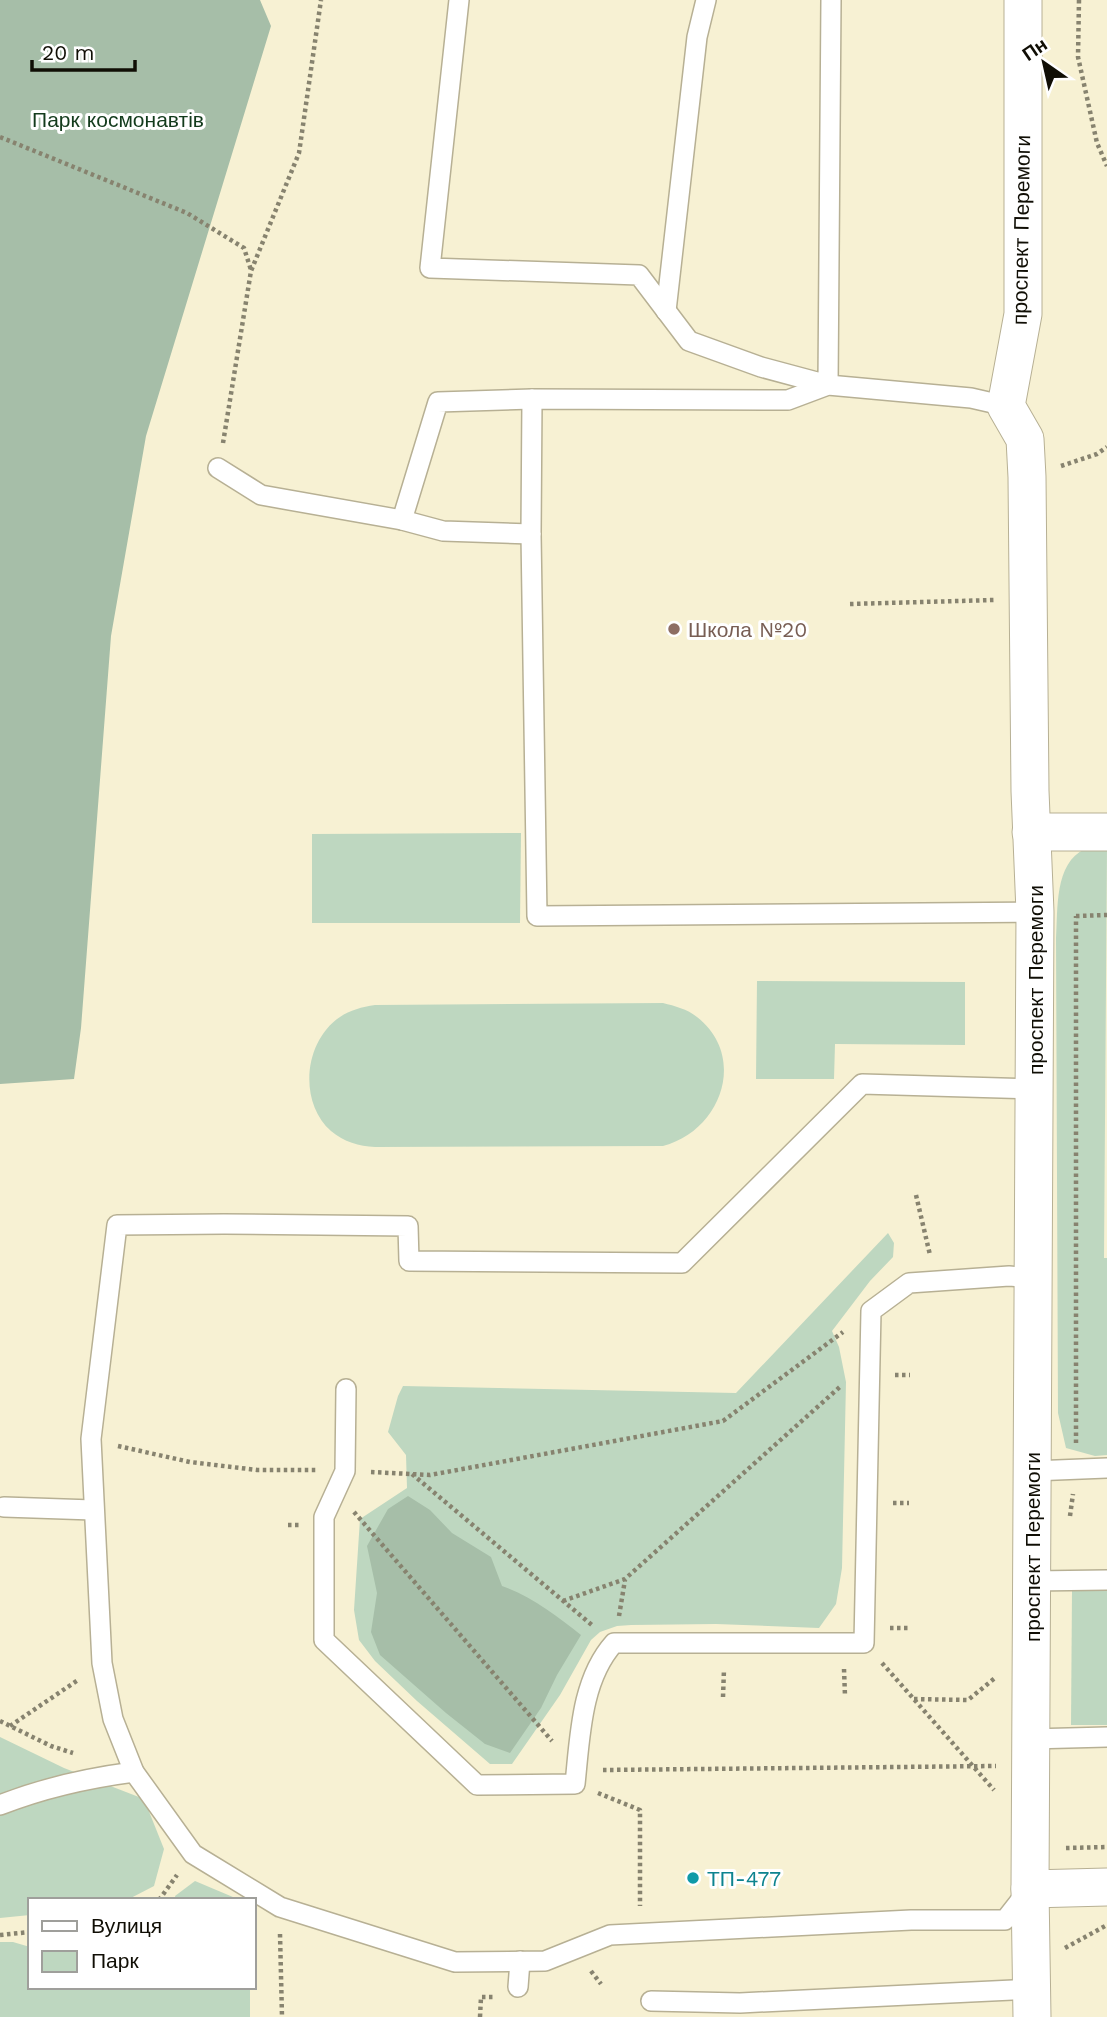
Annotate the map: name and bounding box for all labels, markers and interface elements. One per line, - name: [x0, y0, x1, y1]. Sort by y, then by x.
- scale bar: [32, 28, 135, 72]
- north arrow: [1009, 28, 1079, 98]
- text: Пн: [1018, 33, 1052, 66]
- text: 20 m: [42, 40, 94, 65]
- park label: Парк космонавтів: [32, 107, 204, 132]
- street label: проспект Перемоги: [1007, 135, 1035, 325]
- place label: Школа №20: [688, 617, 807, 642]
- marker: Школа №20: [666, 621, 682, 637]
- street label: проспект Перемоги: [1023, 885, 1048, 1075]
- street label: проспект Перемоги: [1020, 1452, 1045, 1642]
- place label: ТП-477: [707, 1866, 781, 1891]
- marker: ТП-477: [685, 1870, 701, 1886]
- legend: [28, 1898, 256, 1989]
- text: Вулиця: [91, 1913, 162, 1938]
- text: Парк: [91, 1948, 139, 1973]

